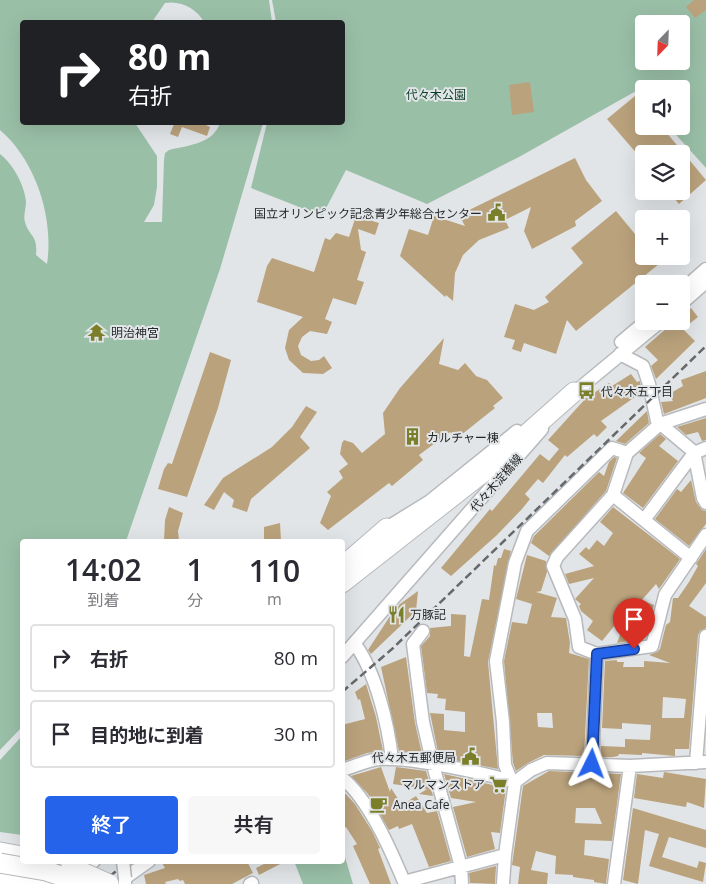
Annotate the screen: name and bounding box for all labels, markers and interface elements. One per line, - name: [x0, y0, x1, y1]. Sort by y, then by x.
- north arrow: [635, 15, 690, 70]
- map controls: [635, 15, 690, 330]
- text: 80 m: [128, 33, 211, 80]
- icon: right: [45, 40, 110, 105]
- text: 右折: [128, 80, 172, 110]
- button: sound: [635, 80, 690, 135]
- park label: 代々木公園: [406, 86, 466, 103]
- button: layers: [635, 145, 690, 200]
- public building icon: 国立オリンピック記念青少年総合センター: [486, 203, 506, 223]
- place label: 国立オリンピック記念青少年総合センター: [254, 205, 482, 222]
- button: +: [635, 210, 690, 265]
- button: −: [635, 275, 690, 330]
- temple icon: 明治神宮: [87, 322, 107, 342]
- place label: 明治神宮: [111, 324, 159, 341]
- bus stop icon: 代々木五丁目: [577, 381, 597, 401]
- place label: 代々木五丁目: [601, 383, 673, 400]
- building icon: カルチャー棟: [403, 427, 423, 447]
- place label: カルチャー棟: [427, 429, 499, 446]
- street label: 代々木淀橋線: [466, 450, 526, 516]
- text: 14:02: [65, 549, 142, 590]
- text: 1: [187, 549, 204, 590]
- text: 110: [249, 550, 300, 591]
- text: m: [267, 588, 282, 610]
- text: 到着: [87, 589, 119, 611]
- text: 分: [187, 589, 203, 611]
- pin: [613, 598, 655, 649]
- restaurant icon: 万豚記: [386, 604, 406, 624]
- icon: arrive: [620, 605, 648, 633]
- place label: 万豚記: [410, 606, 446, 623]
- icon: right: [47, 644, 75, 672]
- text: 80 m: [274, 645, 318, 671]
- text: 右折: [90, 646, 128, 672]
- icon: arrive: [47, 720, 75, 748]
- text: 30 m: [274, 721, 318, 747]
- text: 目的地に到着: [90, 722, 204, 748]
- position arrow: [565, 737, 617, 789]
- public building icon: 代々木五郵便局: [460, 747, 480, 767]
- place label: 代々木五郵便局: [372, 749, 456, 766]
- supermarket icon: マルマンストア: [489, 774, 509, 794]
- place label: マルマンストア: [401, 776, 485, 793]
- cafe icon: Anea Cafe: [369, 794, 389, 814]
- button: 終了: [45, 796, 178, 854]
- button: 共有: [188, 796, 320, 854]
- place label: Anea Cafe: [393, 796, 450, 813]

